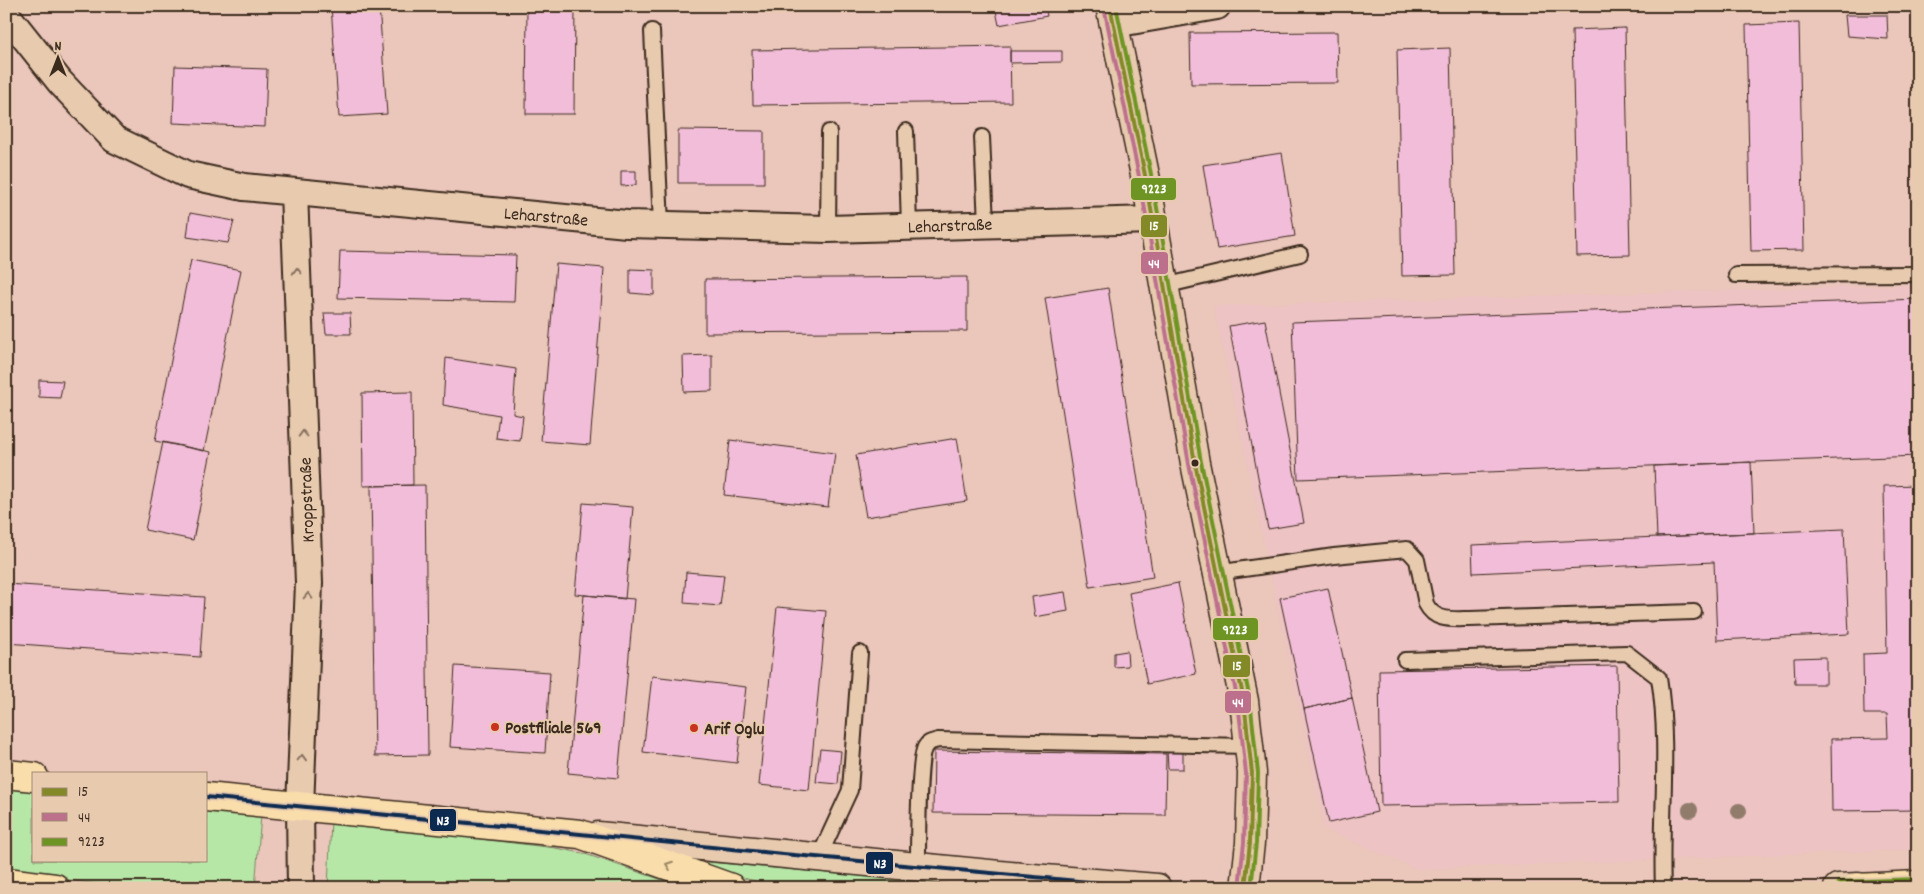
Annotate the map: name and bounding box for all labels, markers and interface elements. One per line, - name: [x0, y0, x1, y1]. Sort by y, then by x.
- north arrow: [32, 32, 82, 82]
- text: N: [55, 37, 62, 57]
- line badge: 9223: [1130, 177, 1177, 201]
- text: 9223: [1142, 180, 1166, 200]
- street label: Leharstraße: [503, 202, 589, 235]
- street label: Leharstraße: [907, 214, 993, 241]
- line badge: 15: [1140, 214, 1168, 238]
- text: 15: [1149, 217, 1159, 237]
- line badge: 44: [1140, 251, 1169, 275]
- text: 44: [1148, 255, 1160, 275]
- one-way arrow: [292, 267, 302, 274]
- one-way arrow: [298, 429, 308, 437]
- street label: Kroppstraße: [295, 457, 322, 543]
- unlabelled marker: [1190, 458, 1200, 468]
- one-way arrow: [303, 592, 314, 600]
- line badge: 9223: [1212, 617, 1259, 641]
- text: 9223: [1223, 621, 1247, 641]
- line badge: 15: [1222, 654, 1251, 678]
- text: 15: [1232, 657, 1242, 677]
- line badge: 44: [1224, 690, 1252, 714]
- text: 44: [1232, 694, 1244, 714]
- place label: Postfiliale 569: [505, 717, 601, 742]
- place label: Arif Oglu: [704, 718, 765, 743]
- marker: Postfiliale 569: [489, 721, 501, 733]
- marker: Arif Oglu: [688, 722, 700, 734]
- one-way arrow: [296, 754, 307, 762]
- legend: [32, 772, 208, 862]
- text: 15: [78, 782, 88, 804]
- text: 44: [78, 808, 90, 830]
- line badge: N3: [429, 808, 457, 832]
- text: N3: [436, 812, 450, 832]
- text: 9223: [78, 832, 105, 854]
- line badge: N3: [865, 851, 894, 875]
- text: N3: [873, 855, 887, 875]
- one-way arrow: [665, 861, 674, 871]

